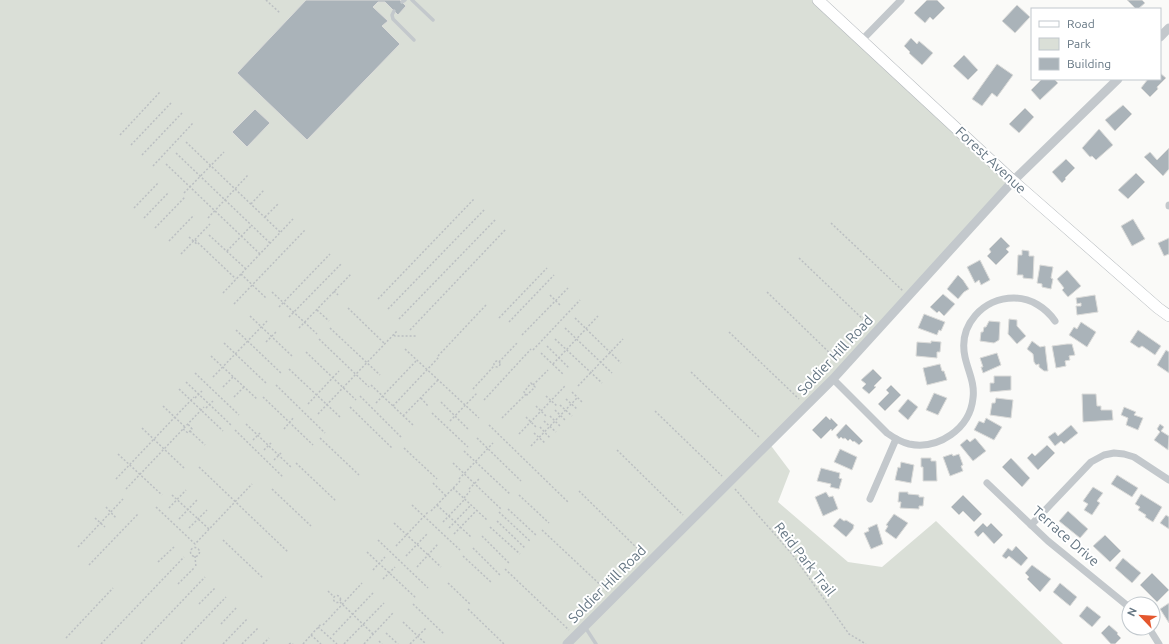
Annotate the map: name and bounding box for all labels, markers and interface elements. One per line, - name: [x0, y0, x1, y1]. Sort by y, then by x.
- legend: [1031, 8, 1161, 80]
- text: Road: [1067, 17, 1095, 30]
- text: Park: [1067, 37, 1091, 50]
- text: Building: [1067, 57, 1111, 70]
- street label: Forest Avenue: [952, 123, 1030, 197]
- street label: Soldier Hill Road: [794, 312, 876, 398]
- street label: Terrace Drive: [1029, 503, 1103, 569]
- street label: Reid Park Trail: [771, 519, 839, 599]
- street label: Soldier Hill Road: [565, 542, 649, 626]
- north arrow: [1121, 596, 1161, 636]
- text: N: [1125, 606, 1139, 618]

